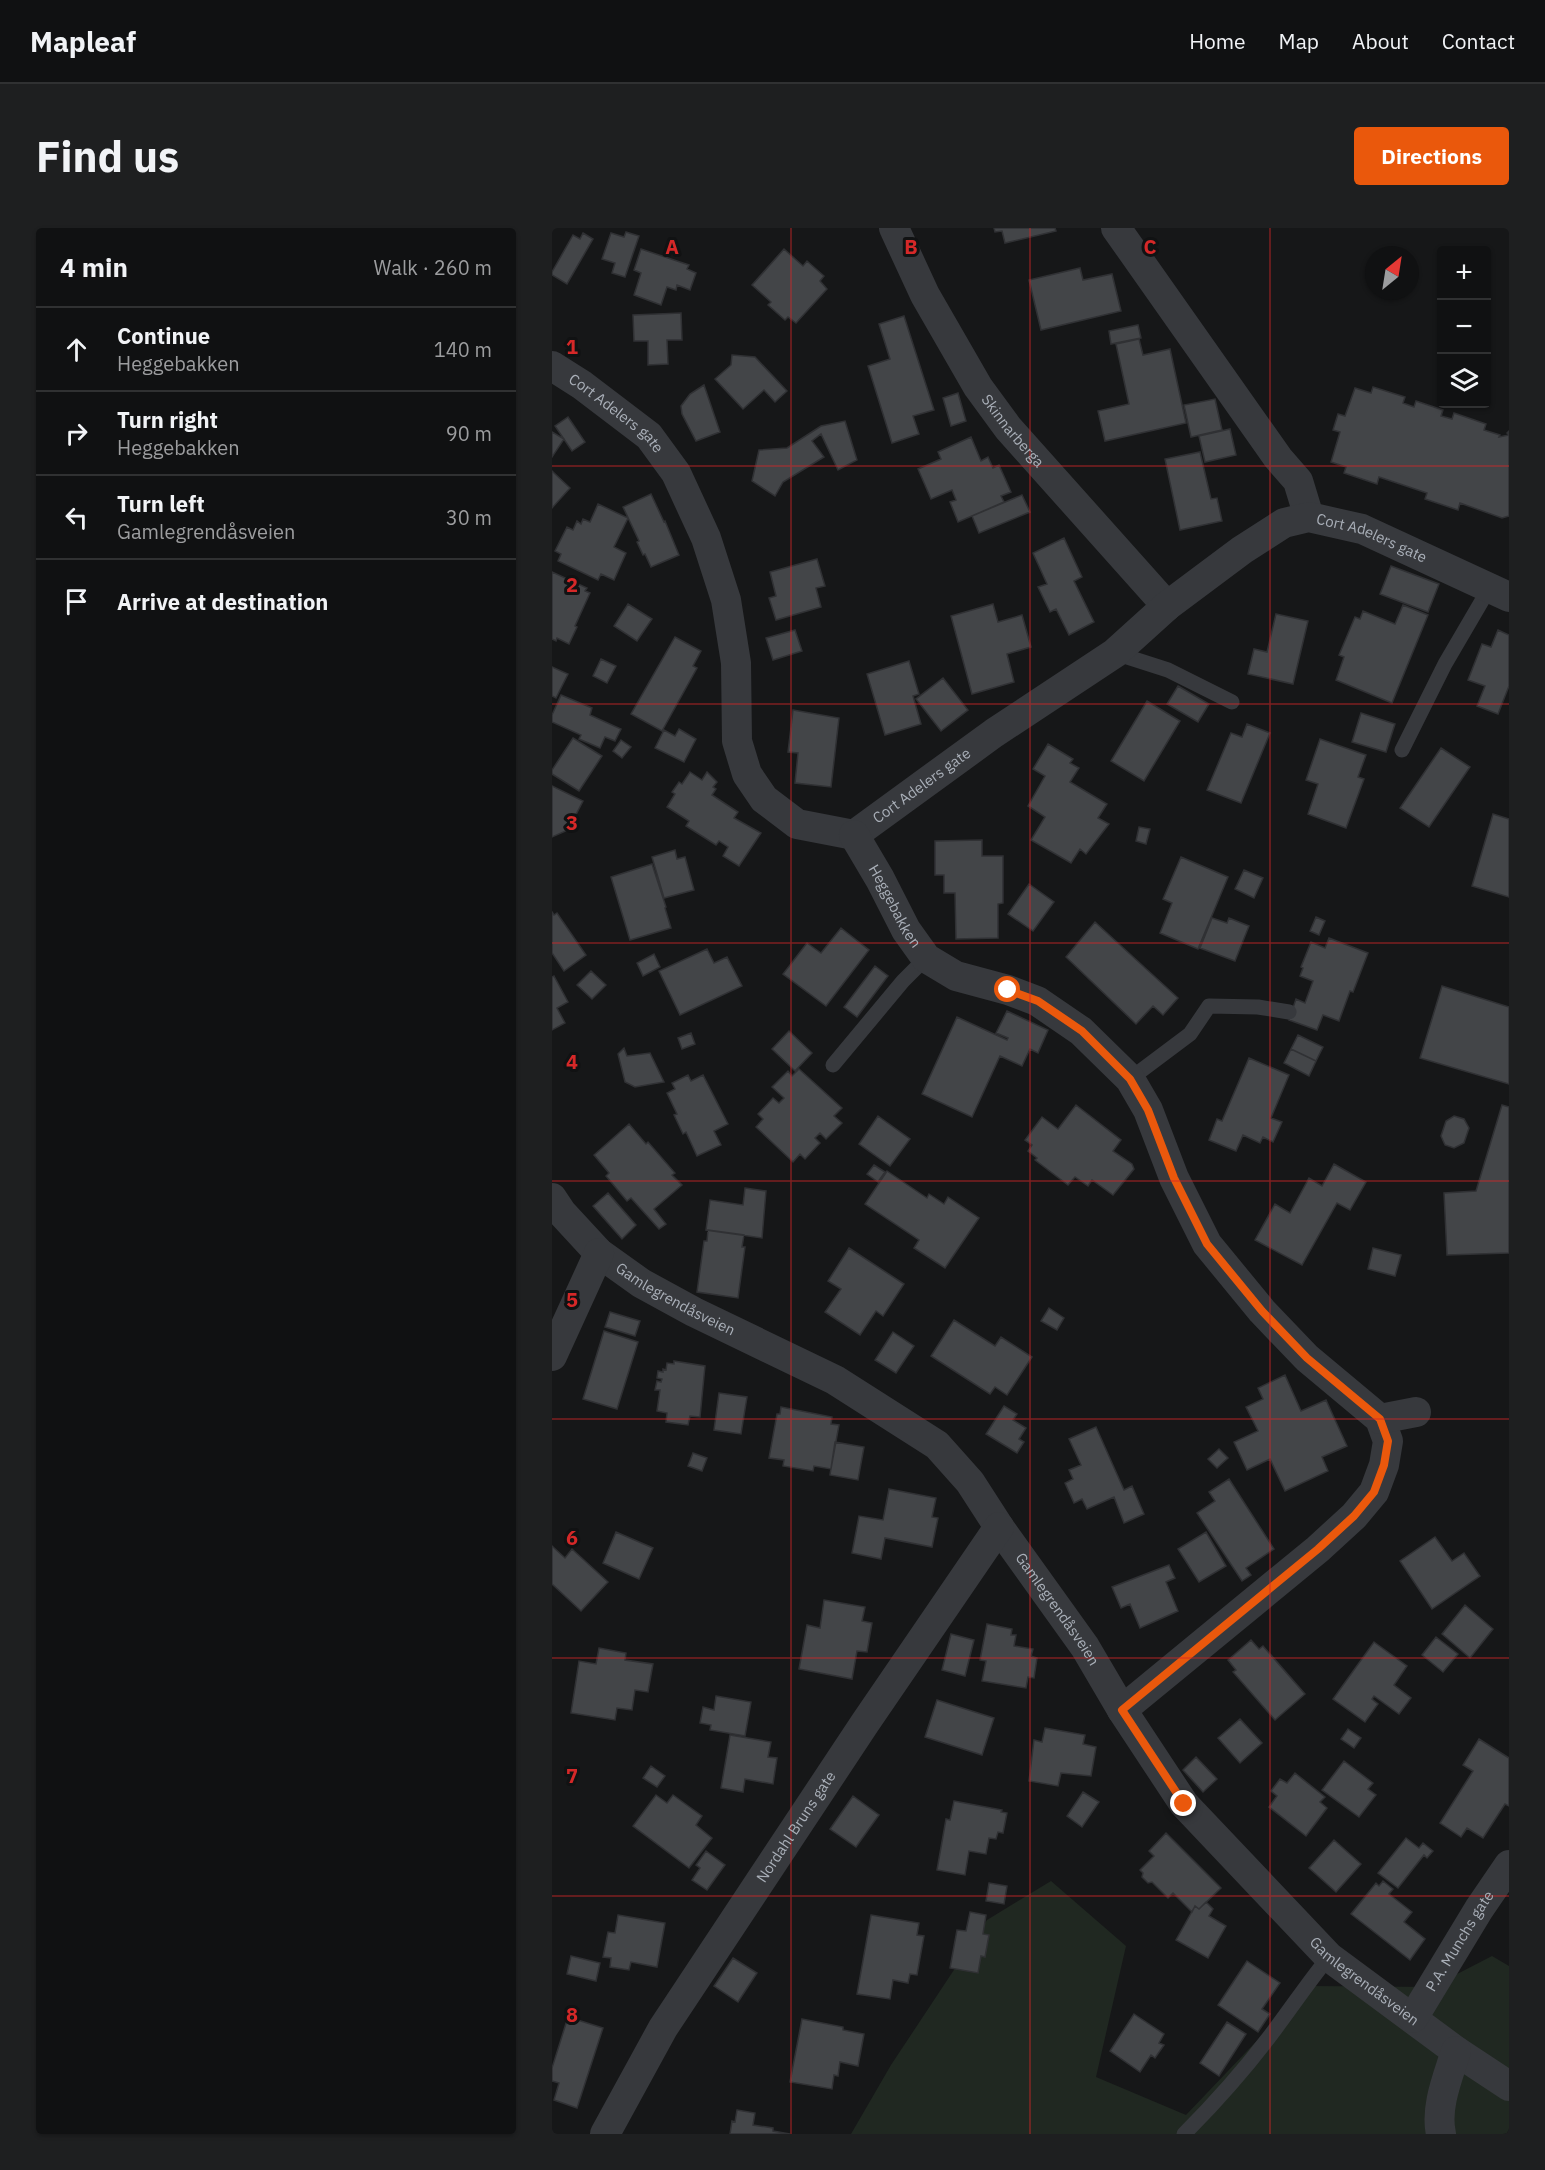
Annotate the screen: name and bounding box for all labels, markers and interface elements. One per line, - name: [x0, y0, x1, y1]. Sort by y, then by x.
- text: Mapleaf: [30, 23, 136, 60]
- text: Home: [1189, 27, 1246, 55]
- text: Map: [1279, 27, 1319, 55]
- text: About: [1352, 27, 1409, 55]
- text: Contact: [1442, 27, 1515, 55]
- button: Directions: [1354, 127, 1509, 185]
- text: Find us: [36, 129, 179, 184]
- text: A: [665, 233, 679, 260]
- text: B: [904, 233, 918, 260]
- text: C: [1143, 233, 1157, 260]
- north arrow: [1365, 246, 1419, 300]
- map controls: [1437, 246, 1491, 408]
- button: +: [1437, 246, 1491, 300]
- text: 4 min: [60, 250, 128, 284]
- text: Walk · 260 m: [374, 254, 492, 281]
- button: −: [1437, 300, 1491, 354]
- text: Continue: [117, 321, 210, 350]
- icon: ahead: [60, 333, 93, 366]
- text: 1: [566, 333, 578, 360]
- text: 140 m: [434, 336, 492, 363]
- text: Heggebakken: [117, 350, 240, 377]
- button: layers: [1437, 354, 1491, 408]
- street label: Cort Adelers gate: [565, 369, 668, 456]
- street label: Skinnarberga: [978, 390, 1049, 471]
- text: Turn right: [117, 405, 218, 434]
- icon: right: [60, 417, 93, 450]
- text: 90 m: [446, 420, 492, 447]
- text: Heggebakken: [117, 434, 240, 461]
- text: Turn left: [117, 489, 205, 518]
- icon: left: [60, 501, 93, 534]
- text: 30 m: [446, 504, 492, 531]
- street label: Cort Adelers gate: [1315, 509, 1430, 567]
- text: Gamlegrendåsveien: [117, 518, 295, 545]
- text: 2: [566, 571, 578, 598]
- icon: arrive: [60, 585, 93, 618]
- text: Arrive at destination: [117, 587, 328, 616]
- street label: Cort Adelers gate: [869, 743, 974, 827]
- text: 3: [566, 809, 578, 836]
- street label: Heggebakken: [865, 861, 926, 951]
- route start: [994, 976, 1020, 1002]
- text: 4: [566, 1048, 578, 1075]
- street label: Gamlegrendåsveien: [612, 1258, 738, 1339]
- text: 5: [566, 1286, 578, 1313]
- text: 6: [566, 1524, 578, 1551]
- street label: Gamlegrendåsveien: [1011, 1549, 1104, 1669]
- text: 7: [566, 1762, 578, 1789]
- street label: Nordahl Bruns gate: [752, 1767, 840, 1886]
- route end: [1170, 1790, 1196, 1816]
- street label: P.A. Munchs gate: [1421, 1887, 1498, 1995]
- street label: Gamlegrendåsveien: [1306, 1933, 1423, 2030]
- text: 8: [566, 2001, 578, 2028]

